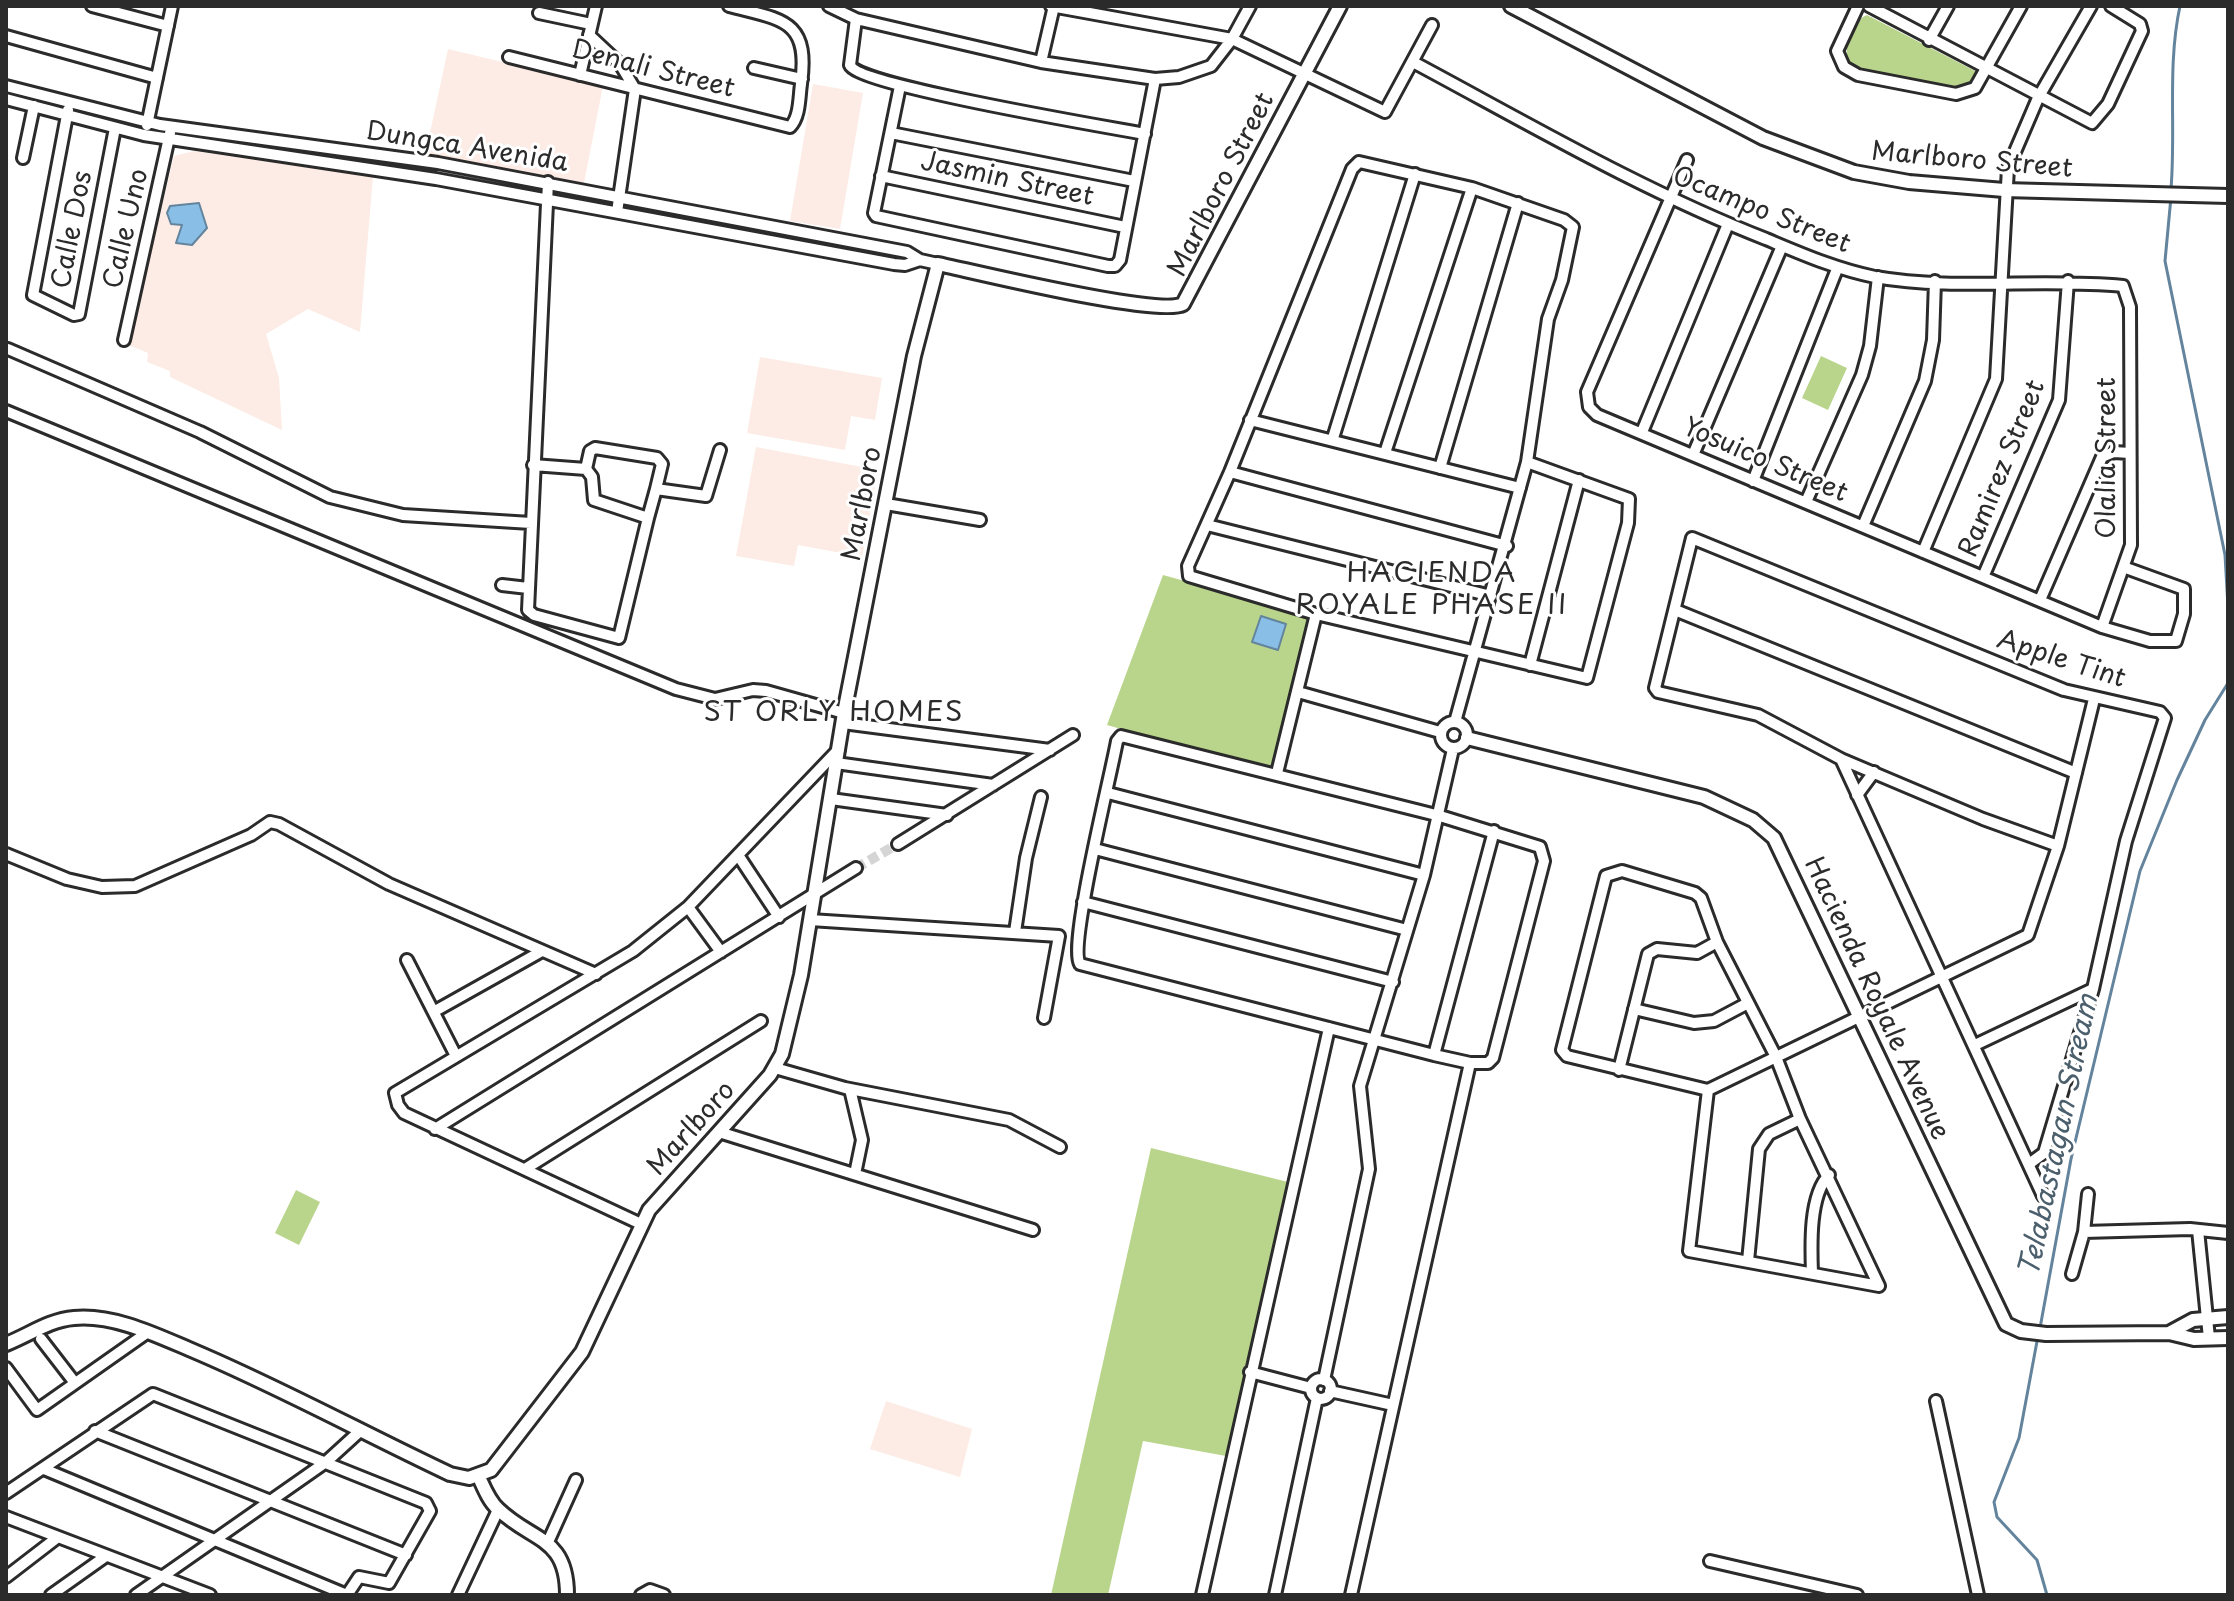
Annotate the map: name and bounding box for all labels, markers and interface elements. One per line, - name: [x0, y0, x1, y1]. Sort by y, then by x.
- street label: Denali Street: [568, 35, 738, 105]
- street label: Marlboro Street: [1162, 88, 1282, 282]
- street label: Dungca Avenida: [364, 117, 570, 179]
- street label: Marlboro Street: [1870, 137, 2074, 185]
- street label: Jasmin Street: [918, 146, 1096, 214]
- street label: Ocampo Street: [1667, 161, 1855, 261]
- street label: Calle Uno: [98, 166, 156, 292]
- street label: Calle Dos: [46, 169, 100, 291]
- street label: Ramirez Street: [1953, 376, 2053, 562]
- street label: Olalia Street: [2092, 377, 2124, 539]
- street label: Yosuico Street: [1678, 412, 1852, 510]
- street label: Marlboro: [837, 444, 889, 564]
- district label: HACIENDA ROYALE PHASE II: [1296, 557, 1568, 623]
- street label: Apple Tint: [1993, 625, 2129, 695]
- district label: ST ORLY HOMES: [704, 696, 964, 730]
- street label: Hacienda Royale Avenue: [1797, 853, 1955, 1145]
- water label: Telabastagan Stream: [2014, 992, 2106, 1280]
- street label: Marlboro: [642, 1076, 742, 1182]

